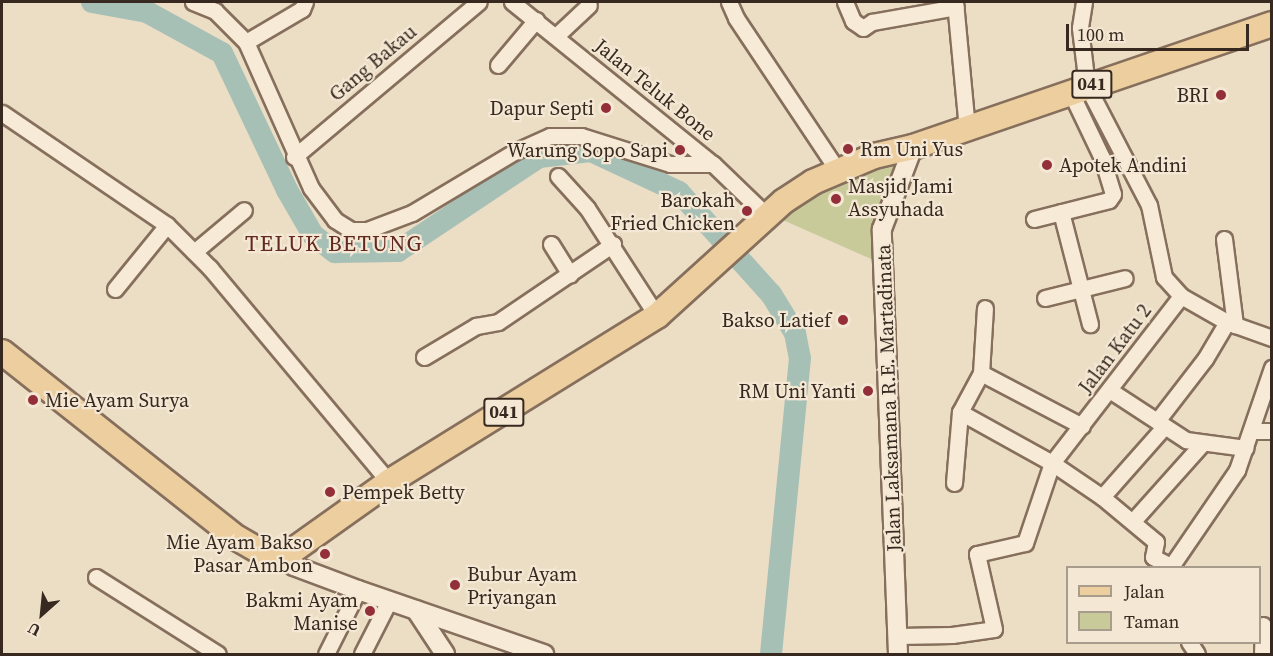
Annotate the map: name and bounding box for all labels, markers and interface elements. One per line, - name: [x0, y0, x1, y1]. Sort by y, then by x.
- scale bar: [1069, 12, 1252, 50]
- street label: Gang Bakau: [325, 20, 421, 106]
- text: 100 m: [1077, 22, 1124, 47]
- street label: Jalan Teluk Bone: [589, 34, 721, 146]
- road number: 041: [1071, 69, 1113, 99]
- place label: BRI: [1176, 83, 1209, 107]
- marker: BRI: [1214, 88, 1228, 102]
- place label: Dapur Septi: [490, 96, 594, 120]
- marker: Dapur Septi: [599, 101, 613, 115]
- place label: Rm Uni Yus: [860, 137, 964, 161]
- place label: Warung Sopo Sapi: [507, 138, 668, 162]
- marker: Rm Uni Yus: [841, 142, 855, 156]
- marker: Warung Sopo Sapi: [673, 143, 687, 157]
- place label: Apotek Andini: [1059, 153, 1187, 177]
- marker: Apotek Andini: [1040, 158, 1054, 172]
- place label: Masjid Jami Assyuhada: [848, 175, 953, 222]
- place label: Barokah Fried Chicken: [610, 188, 735, 235]
- marker: Masjid Jami Assyuhada: [829, 192, 843, 206]
- marker: Barokah Fried Chicken: [740, 204, 754, 218]
- district label: TELUK BETUNG: [245, 231, 423, 257]
- street label: Jalan Laksamana R.E. Martadinata: [872, 244, 906, 552]
- street label: Jalan Katu 2: [1074, 299, 1156, 399]
- place label: Bakso Latief: [722, 308, 831, 332]
- marker: Bakso Latief: [836, 313, 850, 327]
- place label: RM Uni Yanti: [738, 379, 856, 403]
- marker: RM Uni Yanti: [861, 384, 875, 398]
- place label: Mie Ayam Surya: [45, 388, 189, 412]
- marker: Mie Ayam Surya: [26, 393, 40, 407]
- road number: 041: [483, 397, 525, 427]
- place label: Pempek Betty: [342, 480, 465, 504]
- marker: Pempek Betty: [323, 485, 337, 499]
- place label: Mie Ayam Bakso Pasar Ambon: [166, 530, 313, 577]
- marker: Mie Ayam Bakso Pasar Ambon: [318, 547, 332, 561]
- place label: Bubur Ayam Priyangan: [467, 562, 577, 609]
- legend: [1066, 566, 1261, 644]
- marker: Bubur Ayam Priyangan: [448, 578, 462, 592]
- text: Jalan: [1124, 579, 1165, 604]
- north arrow: [12, 584, 72, 644]
- place label: Bakmi Ayam Manise: [245, 588, 358, 635]
- marker: Bakmi Ayam Manise: [363, 604, 377, 618]
- text: Taman: [1124, 609, 1179, 634]
- text: U: [24, 618, 44, 642]

